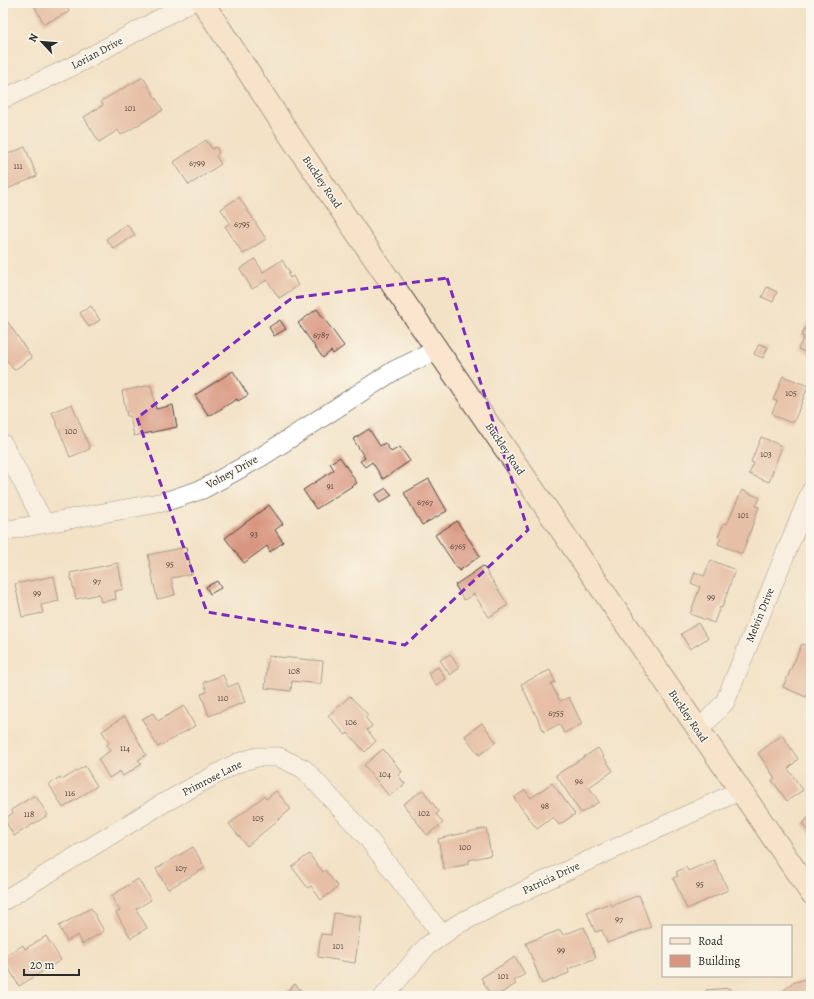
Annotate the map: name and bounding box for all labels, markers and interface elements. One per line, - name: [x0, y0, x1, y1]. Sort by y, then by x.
- north arrow: [22, 22, 62, 62]
- text: N: [25, 31, 42, 45]
- street label: Lorian Drive: [69, 33, 125, 73]
- house number: 101: [125, 102, 135, 114]
- street label: Buckley Road: [299, 153, 345, 211]
- house number: 6799: [189, 157, 205, 169]
- house number: 111: [13, 160, 23, 172]
- house number: 6795: [234, 218, 250, 230]
- house number: 6787: [313, 329, 329, 341]
- house number: 105: [785, 387, 797, 399]
- street label: Buckley Road: [482, 420, 528, 478]
- house number: 100: [65, 425, 78, 437]
- house number: 103: [760, 448, 772, 460]
- street label: Volney Drive: [203, 452, 261, 493]
- house number: 91: [326, 480, 334, 492]
- house number: 6767: [417, 496, 433, 508]
- house number: 101: [738, 509, 748, 521]
- house number: 93: [250, 528, 258, 540]
- house number: 6765: [450, 540, 466, 552]
- house number: 95: [166, 558, 174, 570]
- house number: 97: [93, 575, 101, 587]
- street label: Melvin Drive: [742, 585, 778, 645]
- house number: 99: [33, 587, 41, 599]
- house number: 99: [707, 591, 715, 603]
- house number: 108: [288, 665, 300, 677]
- street label: Buckley Road: [665, 687, 711, 745]
- house number: 110: [218, 692, 229, 704]
- house number: 6755: [548, 707, 564, 719]
- house number: 106: [345, 716, 357, 728]
- house number: 114: [120, 742, 130, 754]
- street label: Primrose Lane: [180, 756, 245, 799]
- house number: 104: [379, 768, 391, 780]
- house number: 96: [575, 775, 583, 787]
- house number: 116: [65, 787, 75, 799]
- house number: 98: [541, 800, 549, 812]
- house number: 102: [418, 807, 431, 819]
- house number: 118: [24, 808, 34, 820]
- house number: 105: [252, 812, 264, 824]
- house number: 100: [459, 841, 472, 853]
- street label: Patricia Drive: [520, 858, 582, 898]
- house number: 107: [175, 862, 187, 874]
- house number: 95: [696, 878, 704, 890]
- house number: 97: [615, 913, 623, 925]
- legend: [662, 925, 792, 977]
- text: Road: [698, 933, 724, 949]
- house number: 101: [333, 940, 343, 952]
- house number: 99: [557, 944, 565, 956]
- scale bar: [24, 951, 79, 977]
- text: Building: [698, 953, 740, 969]
- text: 20 m: [30, 957, 54, 973]
- house number: 101: [498, 970, 508, 982]

